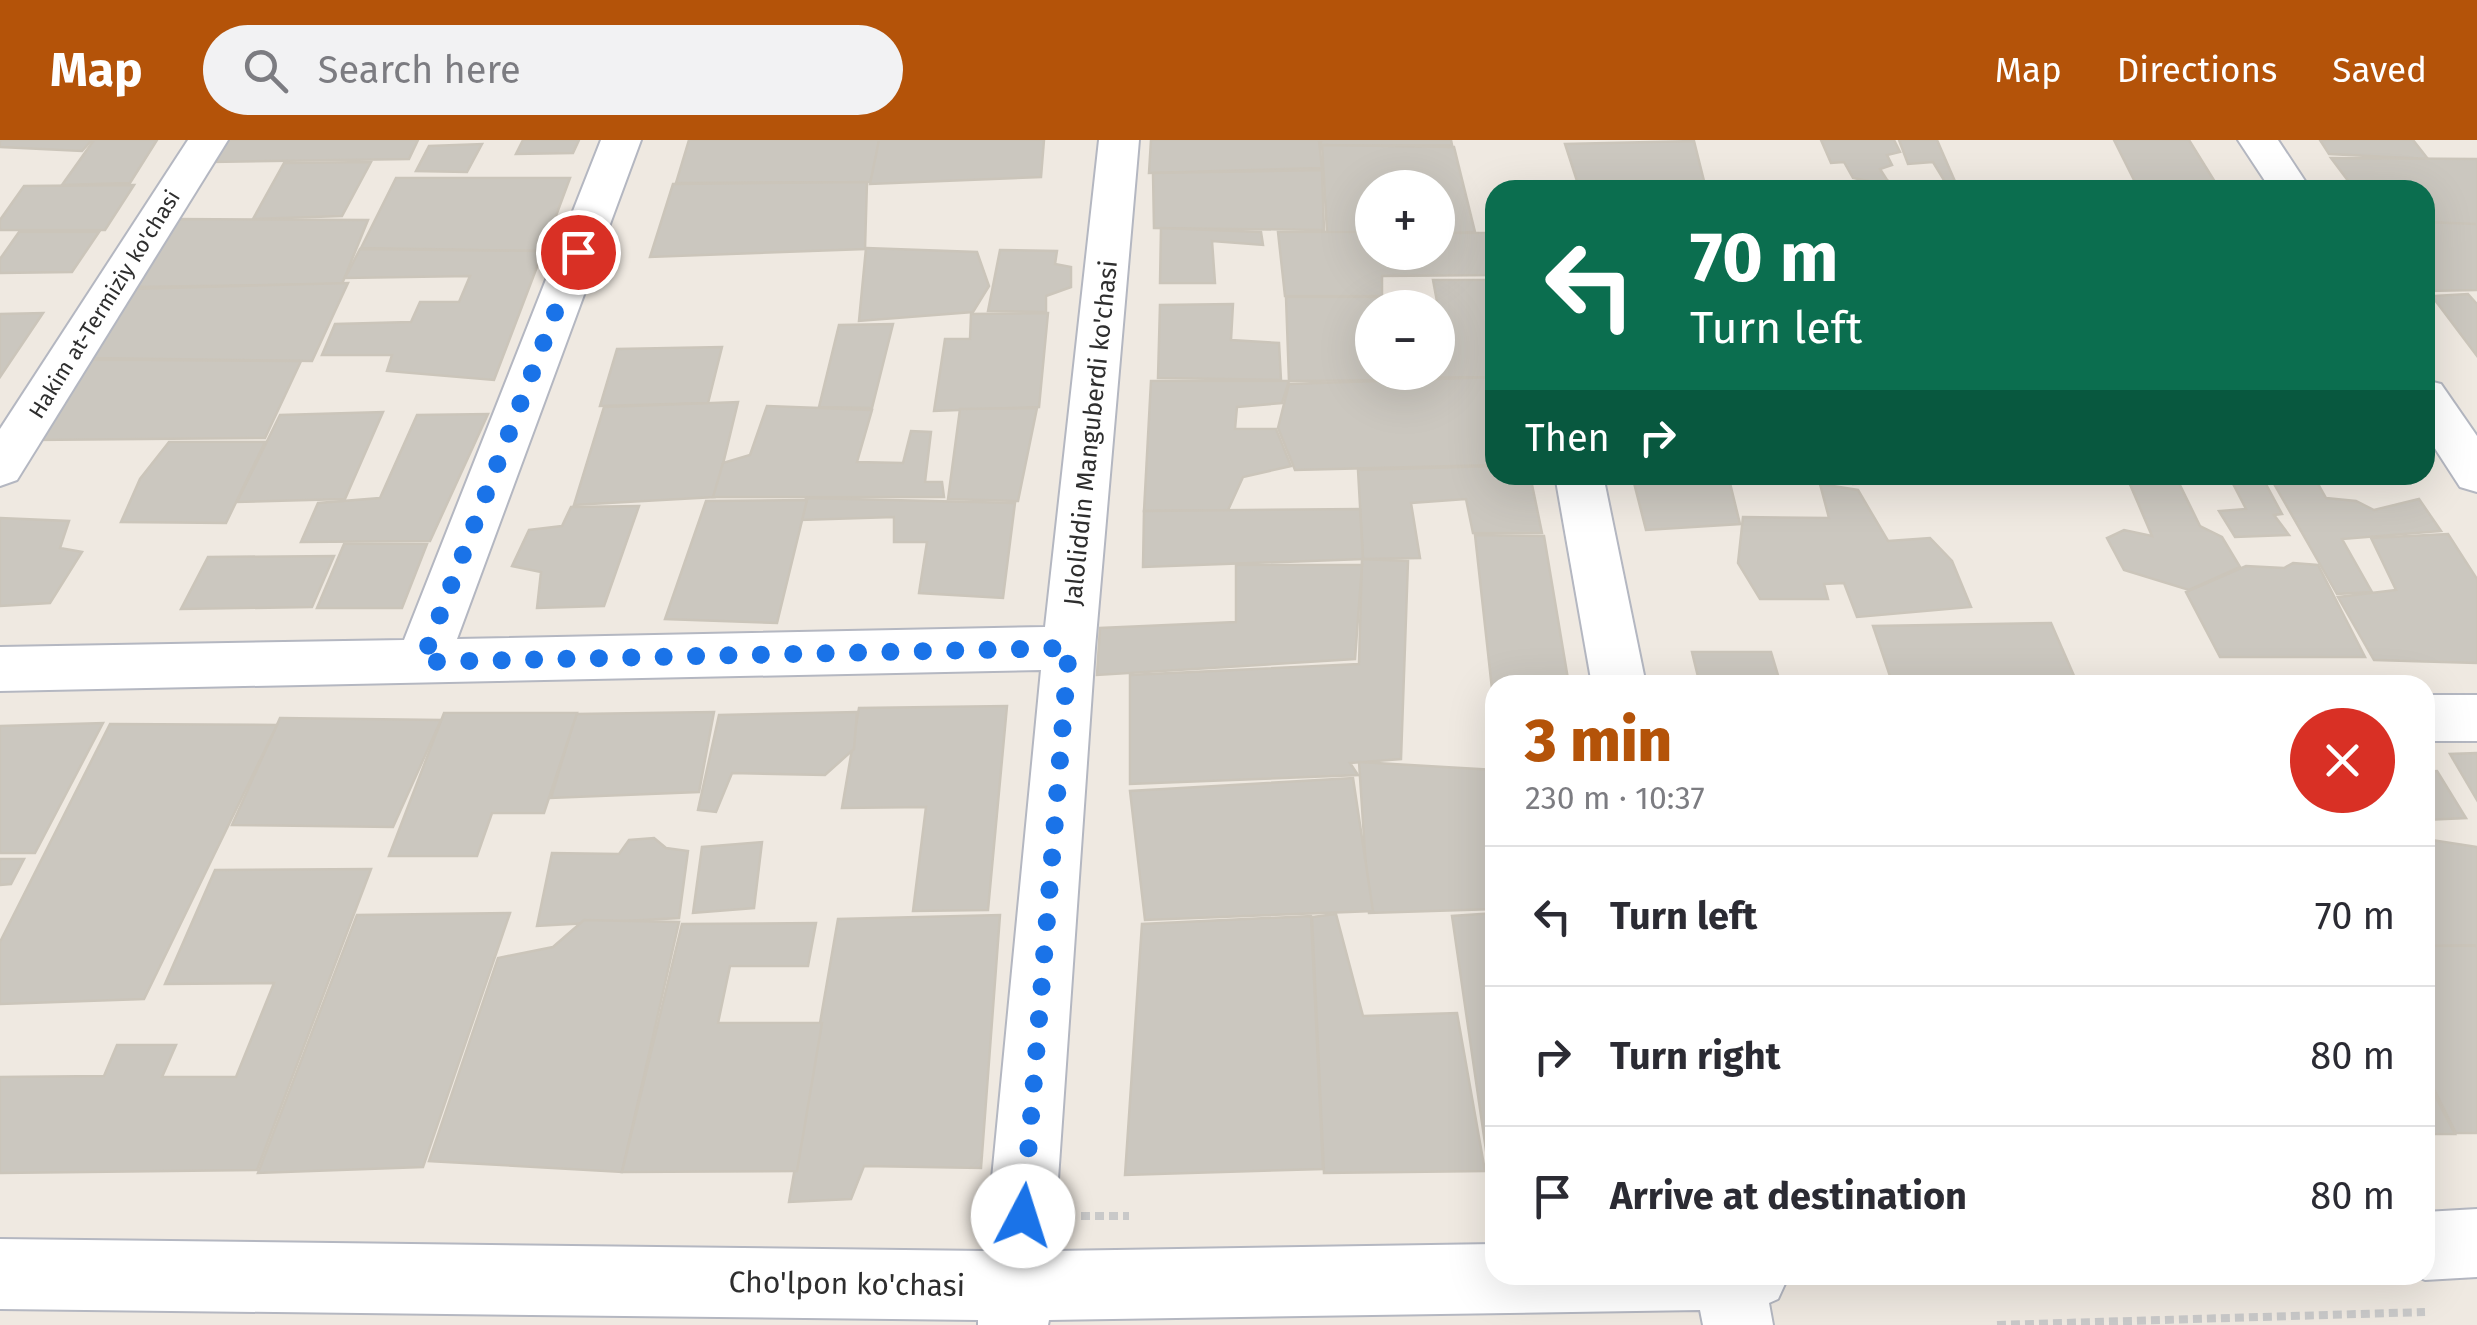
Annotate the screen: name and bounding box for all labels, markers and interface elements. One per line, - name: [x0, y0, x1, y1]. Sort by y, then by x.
- search box: [203, 25, 903, 115]
- text: Map: [50, 41, 143, 99]
- icon: search: [238, 43, 293, 98]
- text: Search here: [318, 47, 521, 93]
- text: Map: [1995, 49, 2062, 91]
- text: Directions: [2117, 49, 2277, 91]
- text: Saved: [2332, 49, 2427, 91]
- map controls: [1355, 170, 1455, 390]
- button: +: [1355, 170, 1455, 270]
- street label: Hakim at-Termiziy ko'chasi: [23, 185, 186, 423]
- pin: [536, 210, 621, 295]
- text: 70 m: [1690, 216, 1839, 300]
- icon: left: [1525, 220, 1655, 350]
- icon: arrive: [551, 225, 606, 280]
- street label: Jaloliddin Manguberdi ko'chasi: [1058, 259, 1124, 607]
- button: −: [1355, 290, 1455, 390]
- text: Turn left: [1690, 301, 1862, 355]
- icon: right: [1630, 410, 1685, 465]
- text: Then: [1525, 415, 1610, 461]
- text: 3 min: [1525, 705, 1672, 777]
- button: close: [2290, 708, 2395, 813]
- text: 230 m · 10:37: [1525, 779, 1705, 817]
- icon: left: [1525, 889, 1580, 944]
- text: Turn left: [1610, 893, 1757, 939]
- text: 70 m: [2315, 893, 2395, 939]
- icon: right: [1525, 1029, 1580, 1084]
- text: Turn right: [1610, 1033, 1780, 1079]
- text: 80 m: [2310, 1033, 2395, 1079]
- position arrow: [971, 1164, 1075, 1268]
- icon: arrive: [1525, 1169, 1580, 1224]
- text: Arrive at destination: [1610, 1173, 1967, 1219]
- text: 80 m: [2310, 1173, 2395, 1219]
- street label: Cho'lpon ko'chasi: [728, 1264, 966, 1304]

